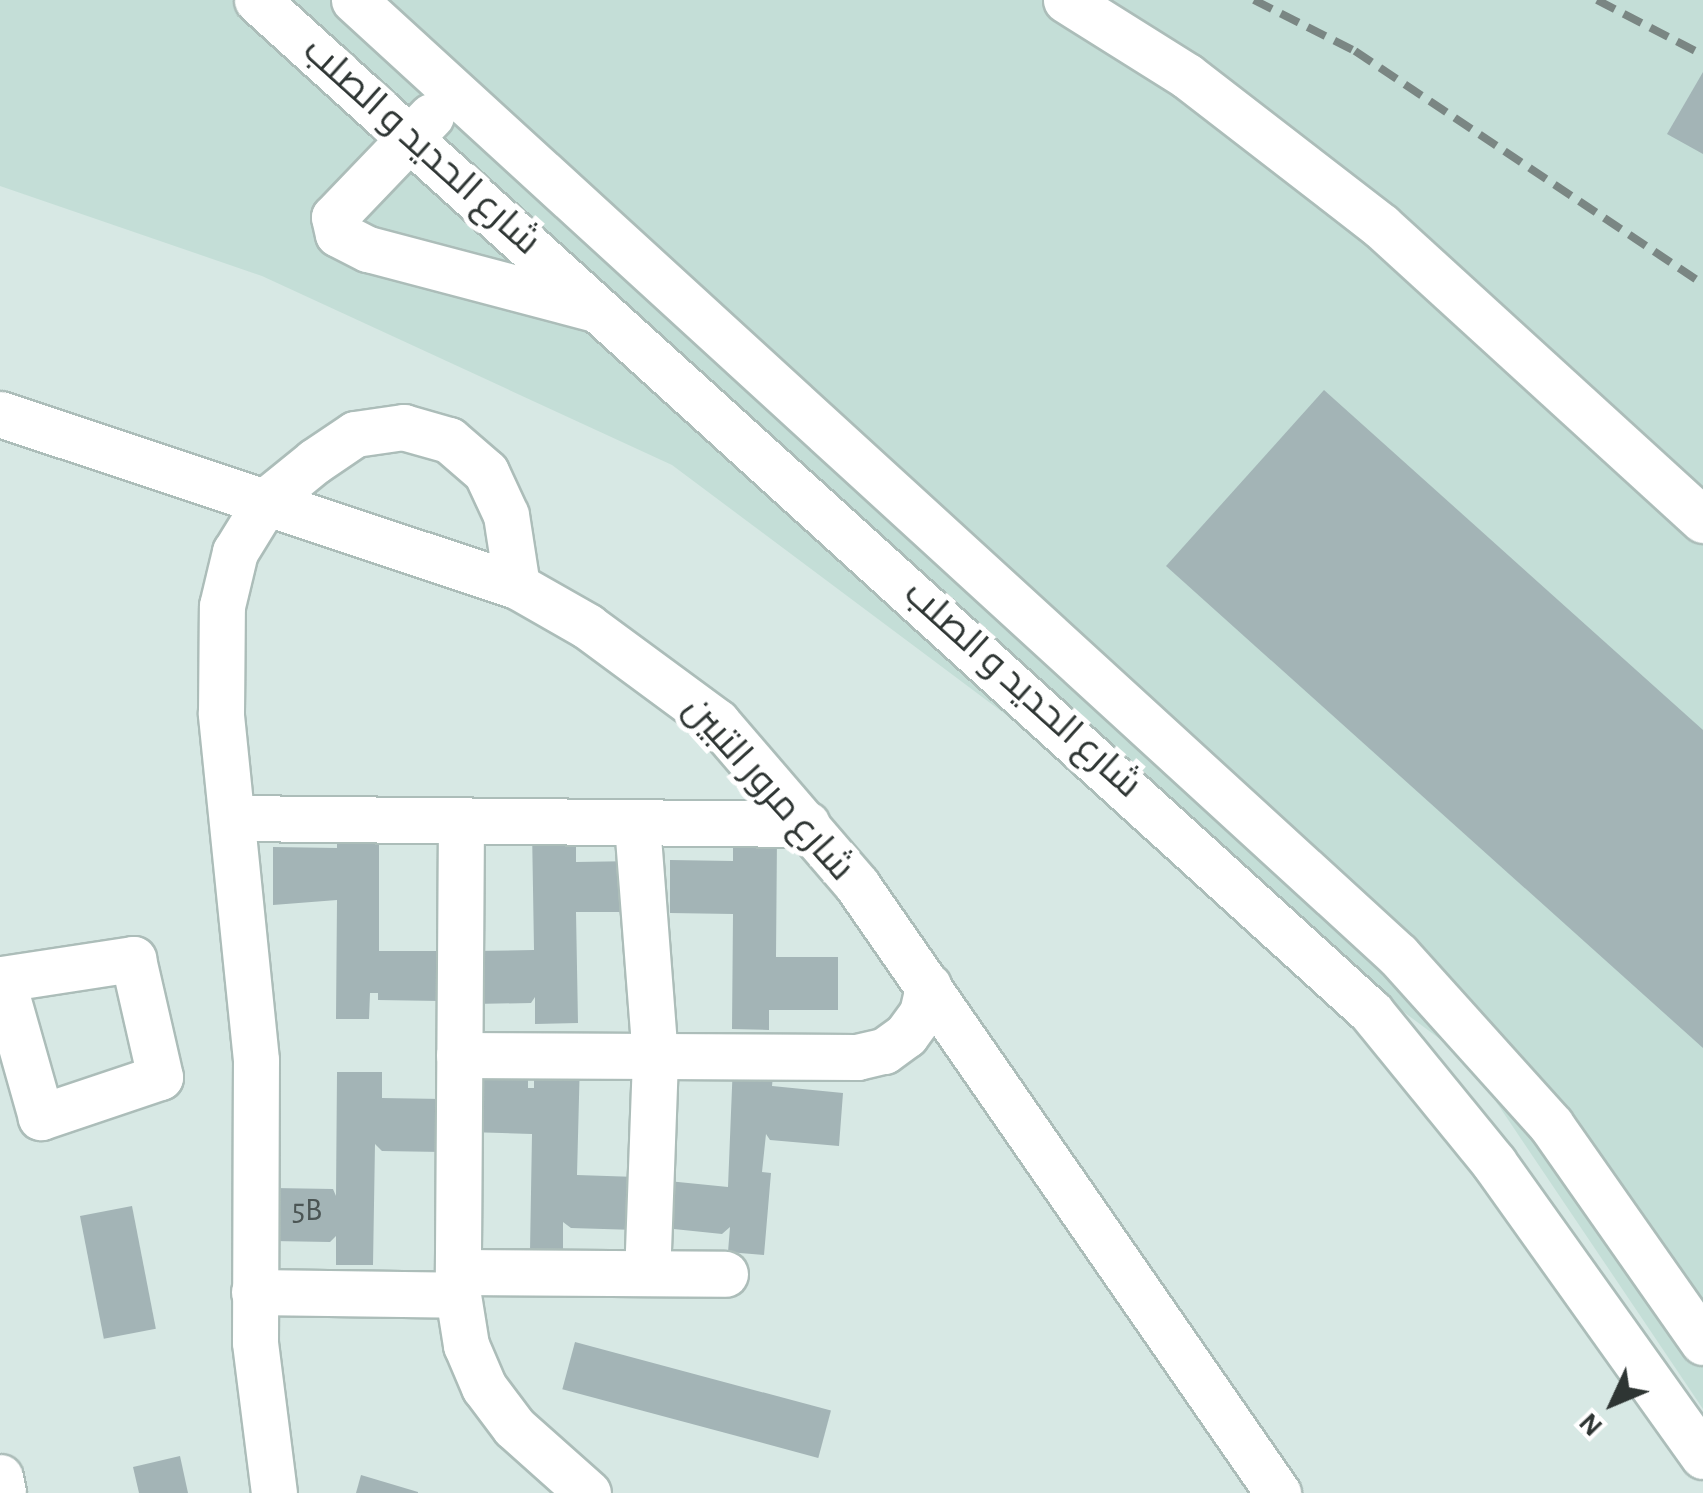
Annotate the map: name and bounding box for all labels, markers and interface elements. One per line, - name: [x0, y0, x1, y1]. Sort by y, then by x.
- street label: شارع الحديد و الصلب: [293, 29, 549, 265]
- street label: شارع الحديد و الصلب: [894, 572, 1150, 808]
- street label: شارع مرور التبين: [673, 687, 863, 891]
- house number: 5B: [292, 1191, 322, 1229]
- north arrow: [1563, 1353, 1663, 1453]
- text: N: [1575, 1407, 1608, 1441]

